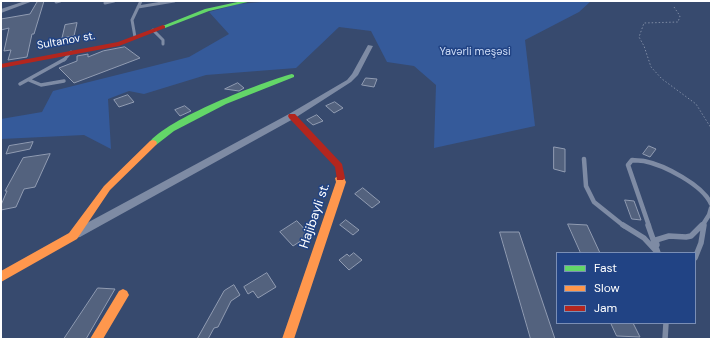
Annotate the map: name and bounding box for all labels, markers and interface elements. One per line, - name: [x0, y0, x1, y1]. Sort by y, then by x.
- street label: Sultanov st.: [36, 29, 96, 53]
- park label: Yavərli meşəsi: [439, 45, 511, 59]
- street label: Hajibayli st.: [297, 181, 333, 251]
- legend: [556, 252, 696, 324]
- text: Fast: [594, 260, 617, 276]
- text: Slow: [594, 280, 620, 296]
- text: Jam: [594, 300, 617, 316]

